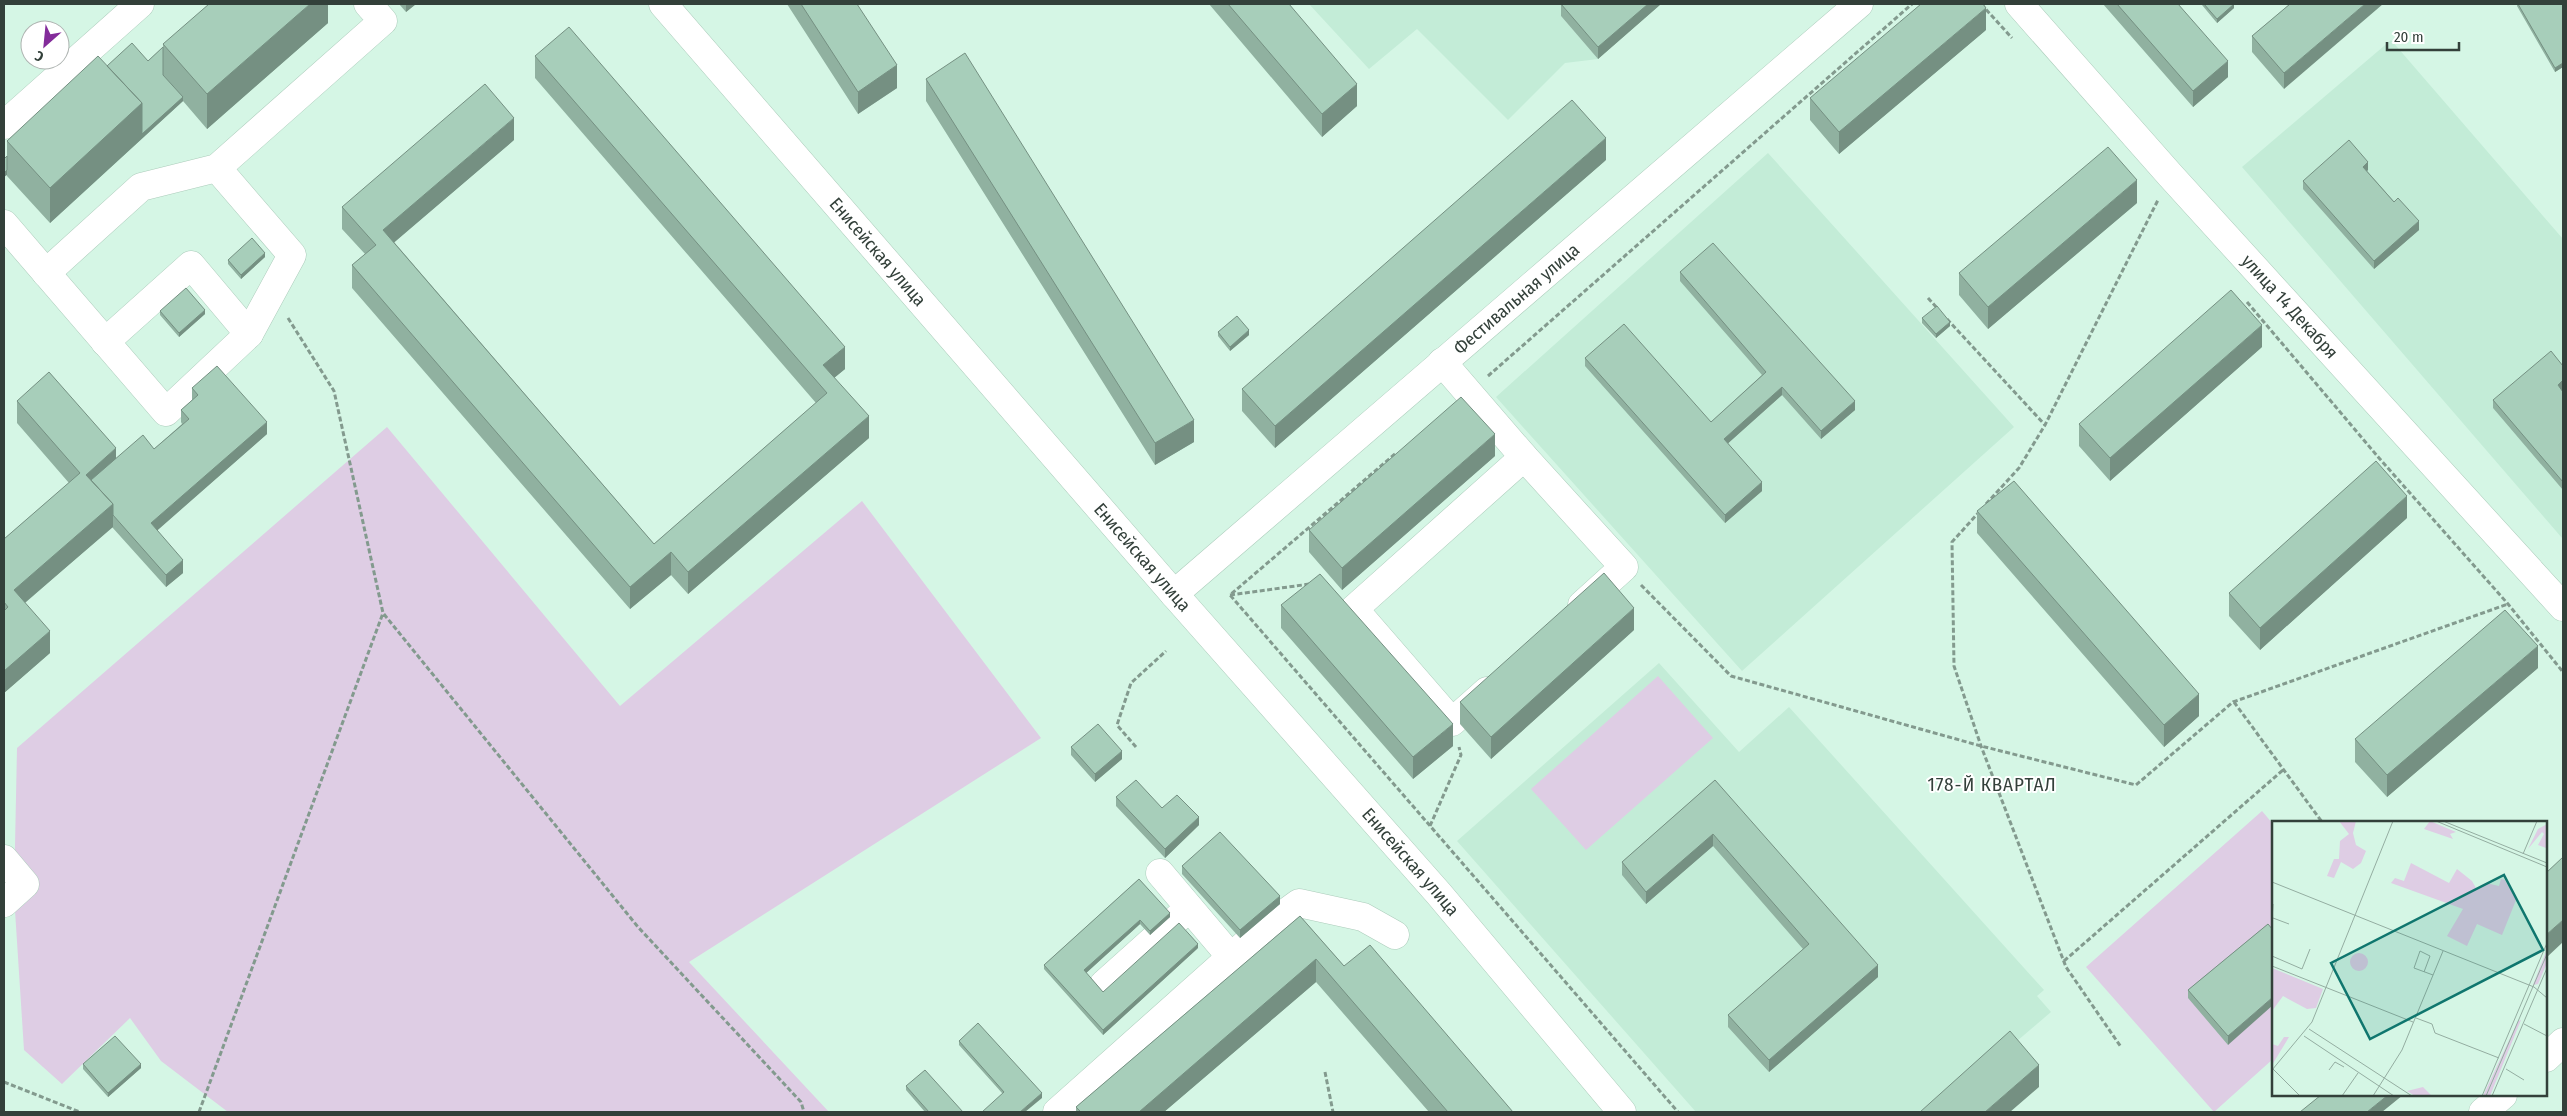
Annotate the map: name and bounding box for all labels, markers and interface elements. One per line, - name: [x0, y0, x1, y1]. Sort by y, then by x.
- north arrow: [20, 20, 70, 70]
- scale bar: [2387, 20, 2460, 52]
- text: 20 m: [2394, 28, 2424, 46]
- text: С: [32, 47, 46, 65]
- street label: Енисейская улица: [825, 193, 931, 311]
- street label: Фестивальная улица: [1449, 239, 1584, 359]
- street label: улица 14 Декабря: [2237, 250, 2343, 363]
- street label: Енисейская улица: [1089, 499, 1195, 616]
- district label: 178-Й КВАРТАЛ: [1927, 773, 2057, 796]
- street label: Енисейская улица: [1357, 803, 1464, 921]
- inset map: [2272, 821, 2547, 1096]

